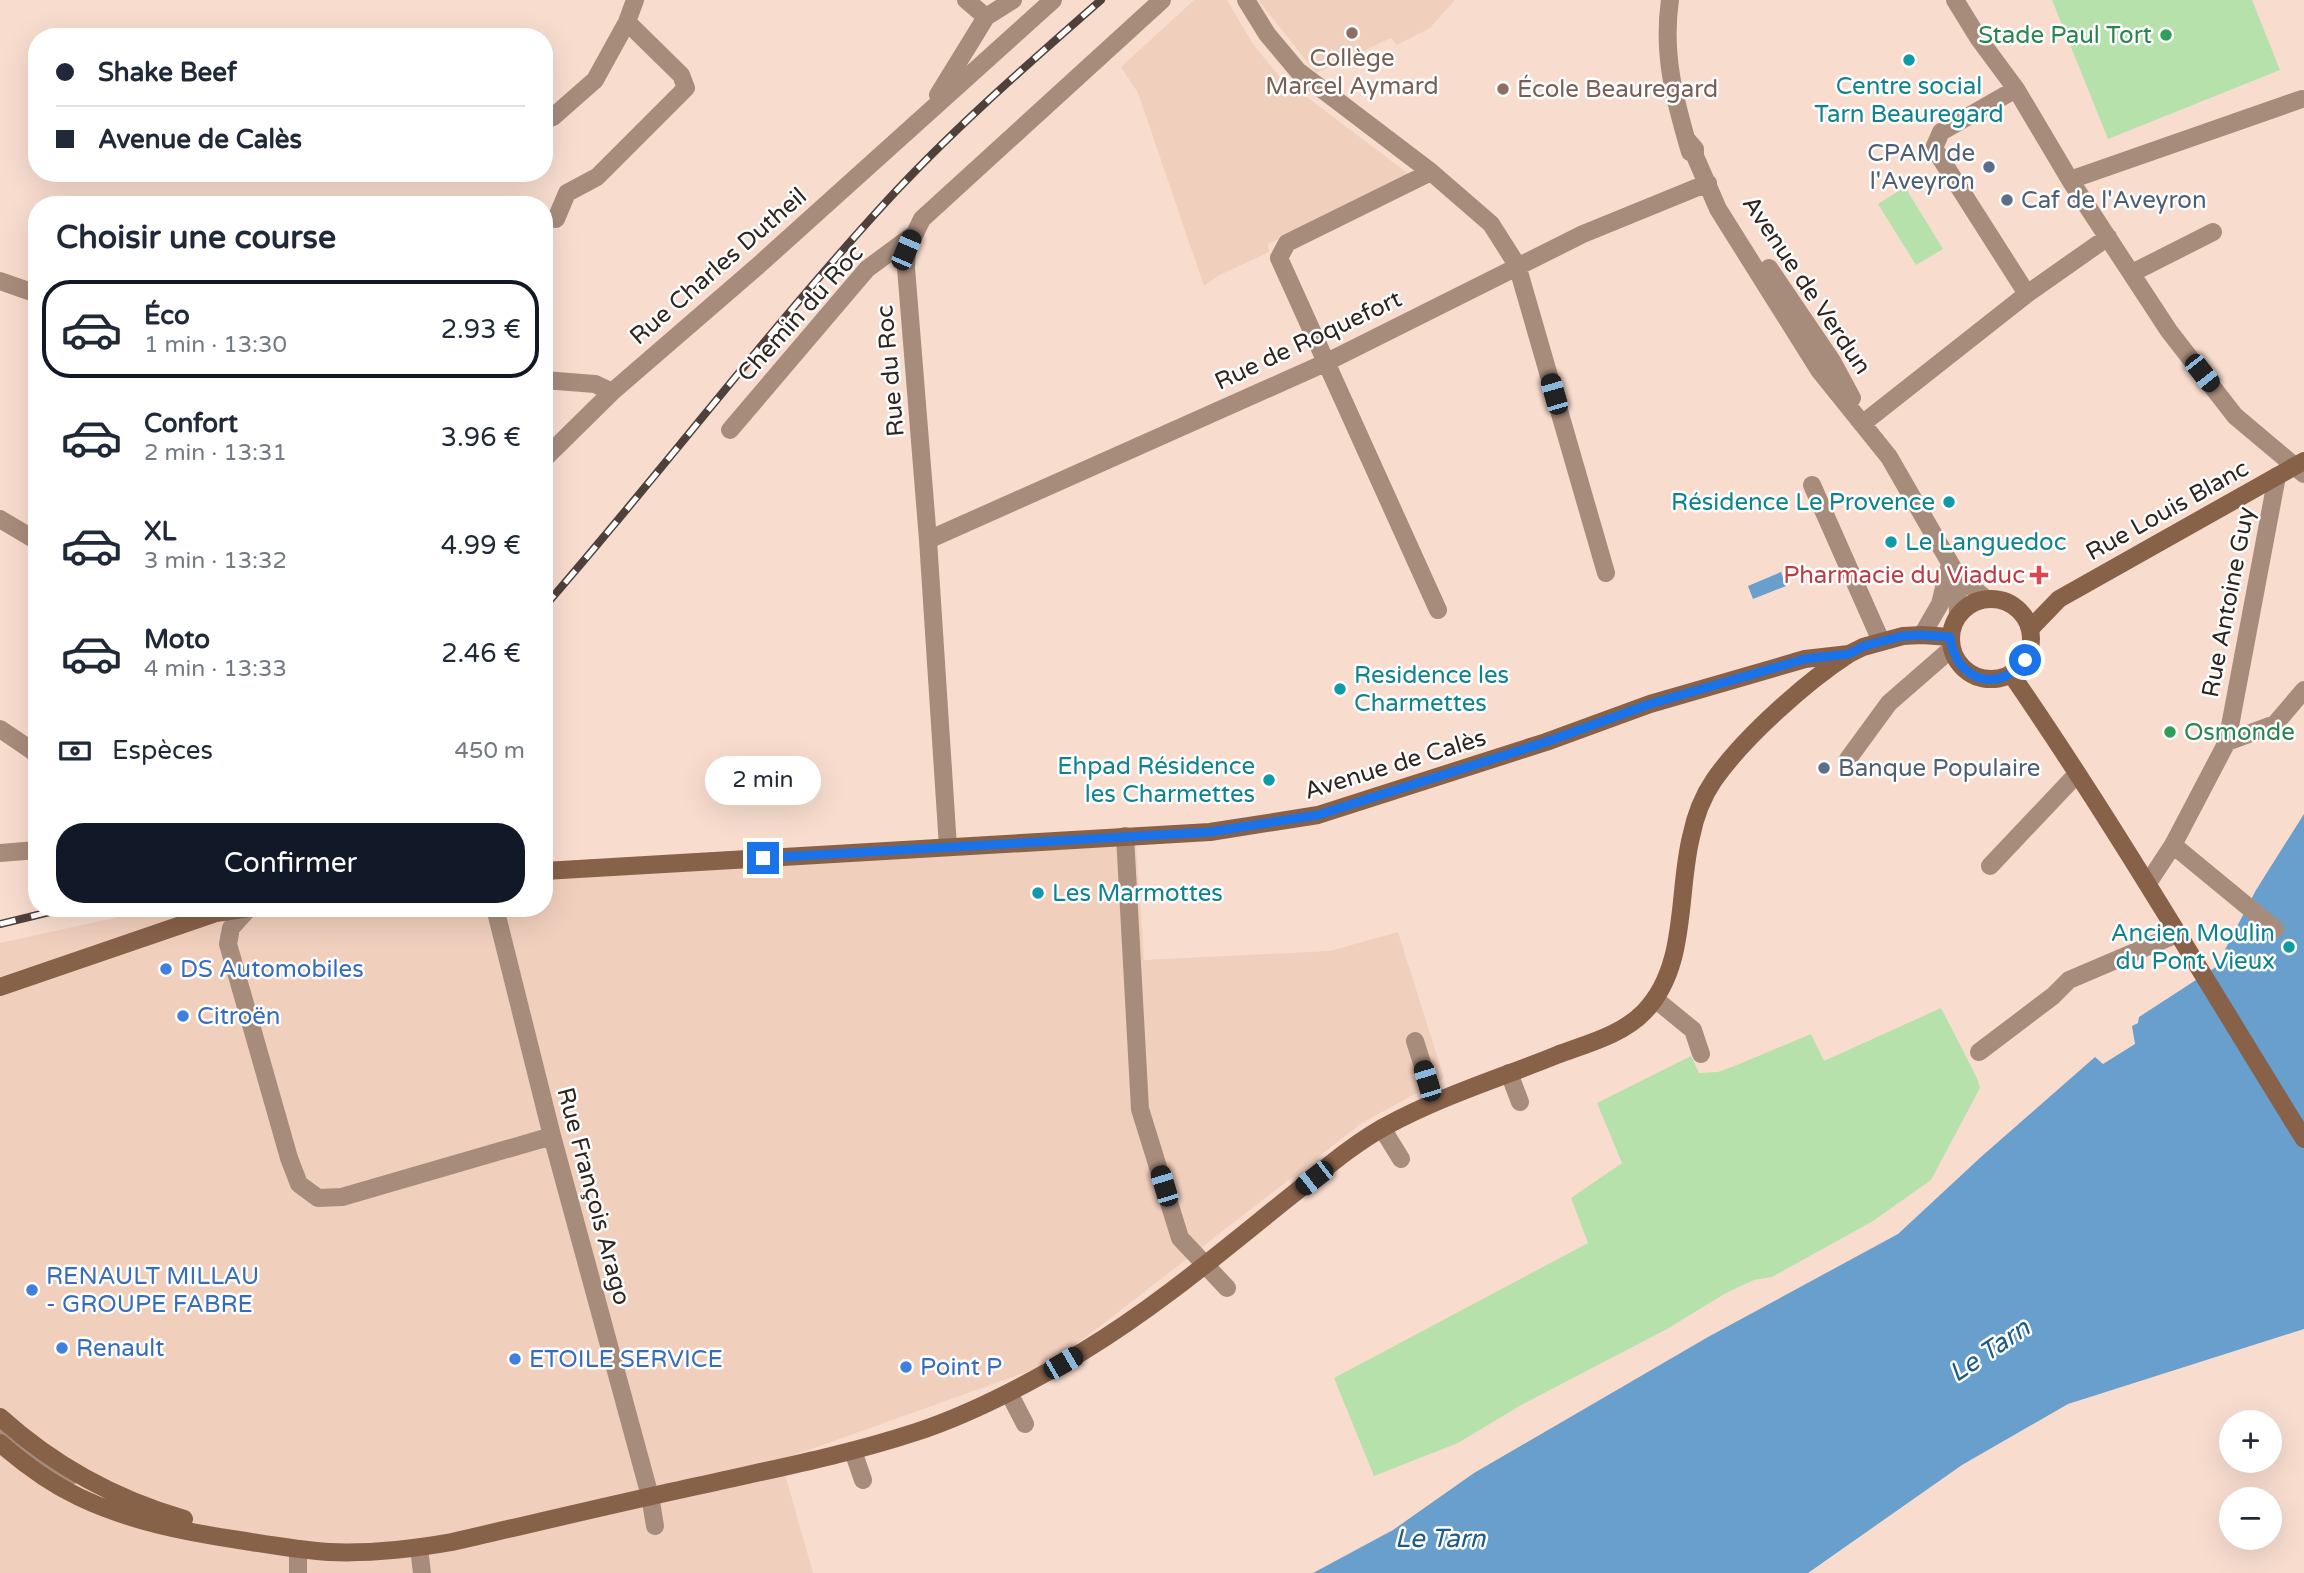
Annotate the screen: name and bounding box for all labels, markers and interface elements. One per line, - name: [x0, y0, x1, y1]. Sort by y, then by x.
- place label: Stade Paul Tort: [1978, 21, 2152, 50]
- marker: Collège Marcel Aymard: [1344, 25, 1360, 41]
- marker: Stade Paul Tort: [2158, 27, 2174, 43]
- place label: Collège Marcel Aymard: [1265, 44, 1439, 101]
- marker: Centre social Tarn Beauregard: [1901, 52, 1917, 68]
- text: Shake Beef: [98, 57, 237, 88]
- place label: Centre social Tarn Beauregard: [1814, 72, 2004, 129]
- place label: École Beauregard: [1517, 74, 1718, 104]
- marker: École Beauregard: [1495, 81, 1511, 97]
- text: Avenue de Calès: [98, 124, 302, 155]
- place label: CPAM de l'Aveyron: [1867, 139, 1975, 196]
- marker: CPAM de l'Aveyron: [1981, 159, 1997, 175]
- street label: Rue Charles Dutheil: [624, 182, 813, 351]
- place label: Caf de l'Aveyron: [2021, 186, 2207, 215]
- street label: Avenue de Verdun: [1736, 190, 1877, 380]
- marker: Caf de l'Aveyron: [1999, 192, 2015, 208]
- text: Choisir une course: [56, 219, 336, 257]
- car: [889, 227, 924, 273]
- street label: Chemin du Roc: [731, 239, 869, 388]
- street label: Rue de Roquefort: [1210, 284, 1406, 396]
- icon: car: [60, 298, 123, 361]
- text: Éco: [144, 300, 190, 331]
- street label: Rue du Roc: [870, 304, 911, 438]
- text: 2.93 €: [441, 314, 521, 345]
- text: 1 min · 13:30: [144, 331, 287, 359]
- car: [2181, 350, 2224, 396]
- car: [1539, 371, 1570, 417]
- icon: car: [60, 406, 123, 469]
- text: Confort: [144, 408, 238, 439]
- text: 3.96 €: [441, 422, 521, 453]
- text: 2 min · 13:31: [144, 439, 287, 467]
- street label: Rue Louis Blanc: [2081, 454, 2254, 567]
- place label: Résidence Le Provence: [1671, 488, 1935, 517]
- marker: Résidence Le Provence: [1941, 494, 1957, 510]
- street label: Rue Antoine Guy: [2196, 504, 2261, 700]
- icon: car: [60, 514, 123, 577]
- text: XL: [144, 516, 176, 547]
- place label: Le Languedoc: [1905, 528, 2066, 557]
- text: 4.99 €: [441, 530, 521, 561]
- marker: Le Languedoc: [1883, 534, 1899, 550]
- text: 3 min · 13:32: [144, 547, 287, 575]
- place label: Pharmacie du Viaduc: [1783, 561, 2025, 590]
- marker: Pharmacie du Viaduc: [2031, 567, 2047, 583]
- icon: car: [60, 622, 123, 685]
- text: Moto: [144, 624, 210, 655]
- text: 2.46 €: [441, 638, 521, 669]
- route start: [2009, 644, 2041, 676]
- text: 4 min · 13:33: [144, 655, 287, 683]
- place label: Residence les Charmettes: [1354, 661, 1509, 718]
- marker: Residence les Charmettes: [1332, 681, 1348, 697]
- place label: Osmonde: [2184, 718, 2295, 747]
- street label: Avenue de Calès: [1301, 723, 1489, 806]
- marker: Osmonde: [2162, 724, 2178, 740]
- icon: cash: [56, 732, 94, 770]
- text: Espèces: [112, 735, 213, 766]
- text: 450 m: [455, 737, 525, 765]
- place label: Ehpad Résidence les Charmettes: [1057, 752, 1255, 809]
- place label: Banque Populaire: [1838, 754, 2040, 783]
- callout: 2 min: [705, 756, 821, 806]
- marker: Banque Populaire: [1816, 760, 1832, 776]
- text: 2 min: [732, 766, 794, 794]
- marker: Ehpad Résidence les Charmettes: [1261, 772, 1277, 788]
- button: Confirmer: [56, 823, 525, 903]
- route end: [747, 842, 779, 874]
- place label: Les Marmottes: [1052, 879, 1223, 908]
- marker: Les Marmottes: [1030, 885, 1046, 901]
- place label: Ancien Moulin du Pont Vieux: [2111, 919, 2275, 976]
- marker: Ancien Moulin du Pont Vieux: [2281, 939, 2297, 955]
- place label: DS Automobiles: [180, 955, 364, 984]
- marker: DS Automobiles: [158, 961, 174, 977]
- place label: Citroën: [197, 1002, 280, 1031]
- marker: Citroën: [175, 1008, 191, 1024]
- car: [1411, 1058, 1444, 1104]
- street label: Rue François Arago: [551, 1084, 637, 1308]
- car: [1291, 1157, 1338, 1199]
- car: [1148, 1163, 1181, 1209]
- place label: RENAULT MILLAU - GROUPE FABRE: [46, 1262, 259, 1319]
- marker: RENAULT MILLAU - GROUPE FABRE: [24, 1282, 40, 1298]
- water label: Le Tarn: [1943, 1312, 2036, 1389]
- place label: Renault: [76, 1334, 164, 1363]
- marker: Renault: [54, 1340, 70, 1356]
- car: [1040, 1343, 1087, 1383]
- place label: ETOILE SERVICE: [529, 1345, 723, 1374]
- marker: ETOILE SERVICE: [507, 1351, 523, 1367]
- place label: Point P: [920, 1353, 1002, 1382]
- marker: Point P: [898, 1359, 914, 1375]
- map controls: [2219, 1410, 2282, 1550]
- button: +: [2219, 1410, 2282, 1473]
- button: −: [2219, 1487, 2282, 1550]
- water label: Le Tarn: [1395, 1523, 1486, 1554]

